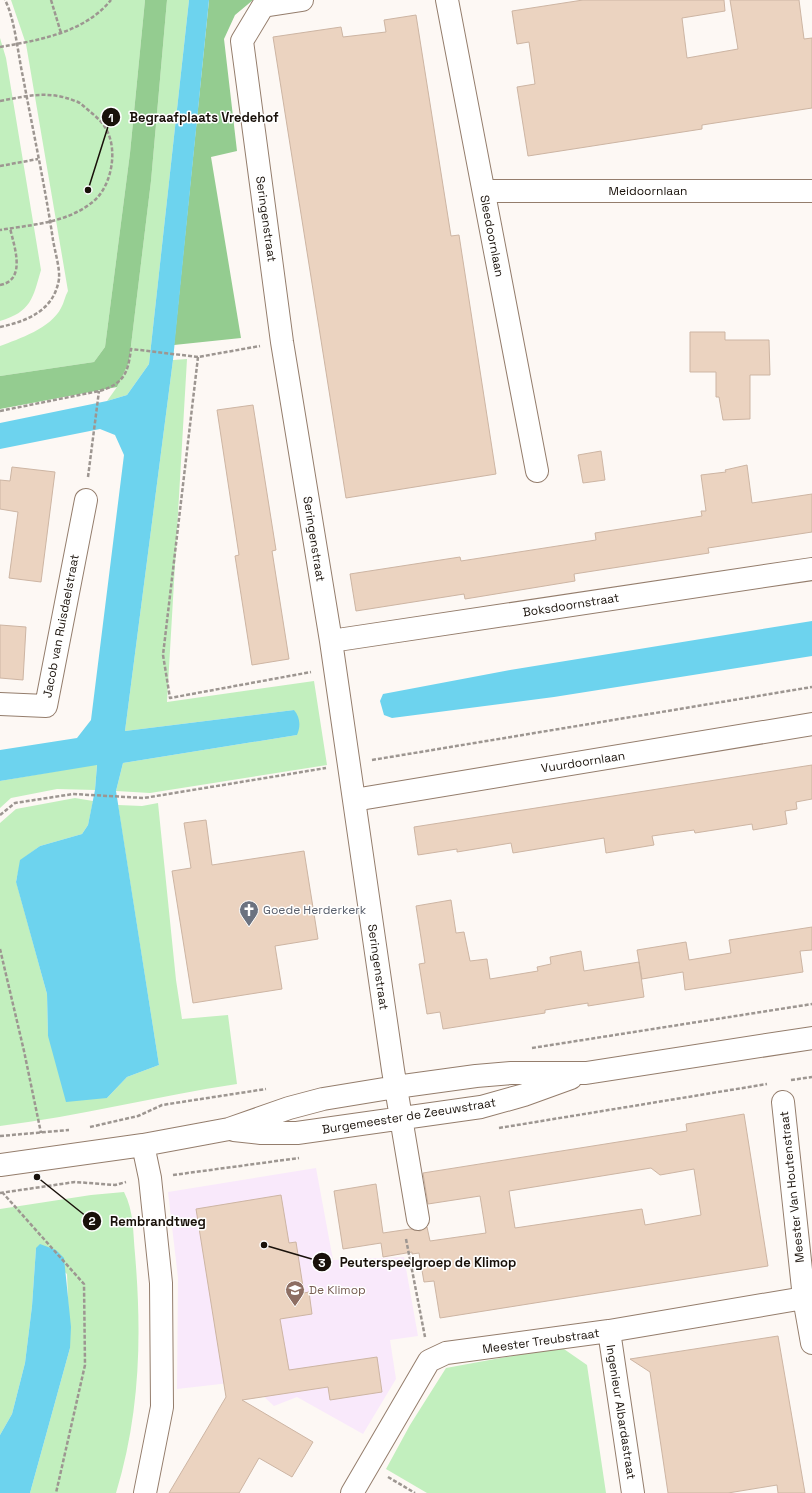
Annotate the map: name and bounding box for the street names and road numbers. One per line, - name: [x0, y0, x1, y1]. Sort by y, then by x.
- street label: Seringenstraat: [252, 175, 280, 263]
- street label: Meidoornlaan: [609, 183, 687, 199]
- street label: Sleedoornlaan: [476, 194, 508, 278]
- street label: Seringenstraat: [299, 495, 329, 583]
- street label: Jacob van Ruisdaelstraat: [39, 553, 83, 699]
- street label: Boksdoornstraat: [522, 589, 620, 621]
- street label: Vuurdoornlaan: [540, 747, 626, 777]
- street label: Seringenstraat: [364, 923, 392, 1011]
- street label: Burgemeester de Zeeuwstraat: [321, 1094, 497, 1138]
- street label: Meester Van Houtenstraat: [776, 1110, 808, 1264]
- street label: Meester Treubstraat: [481, 1325, 601, 1357]
- street label: Ingenieur Albardastraat: [602, 1343, 640, 1481]

